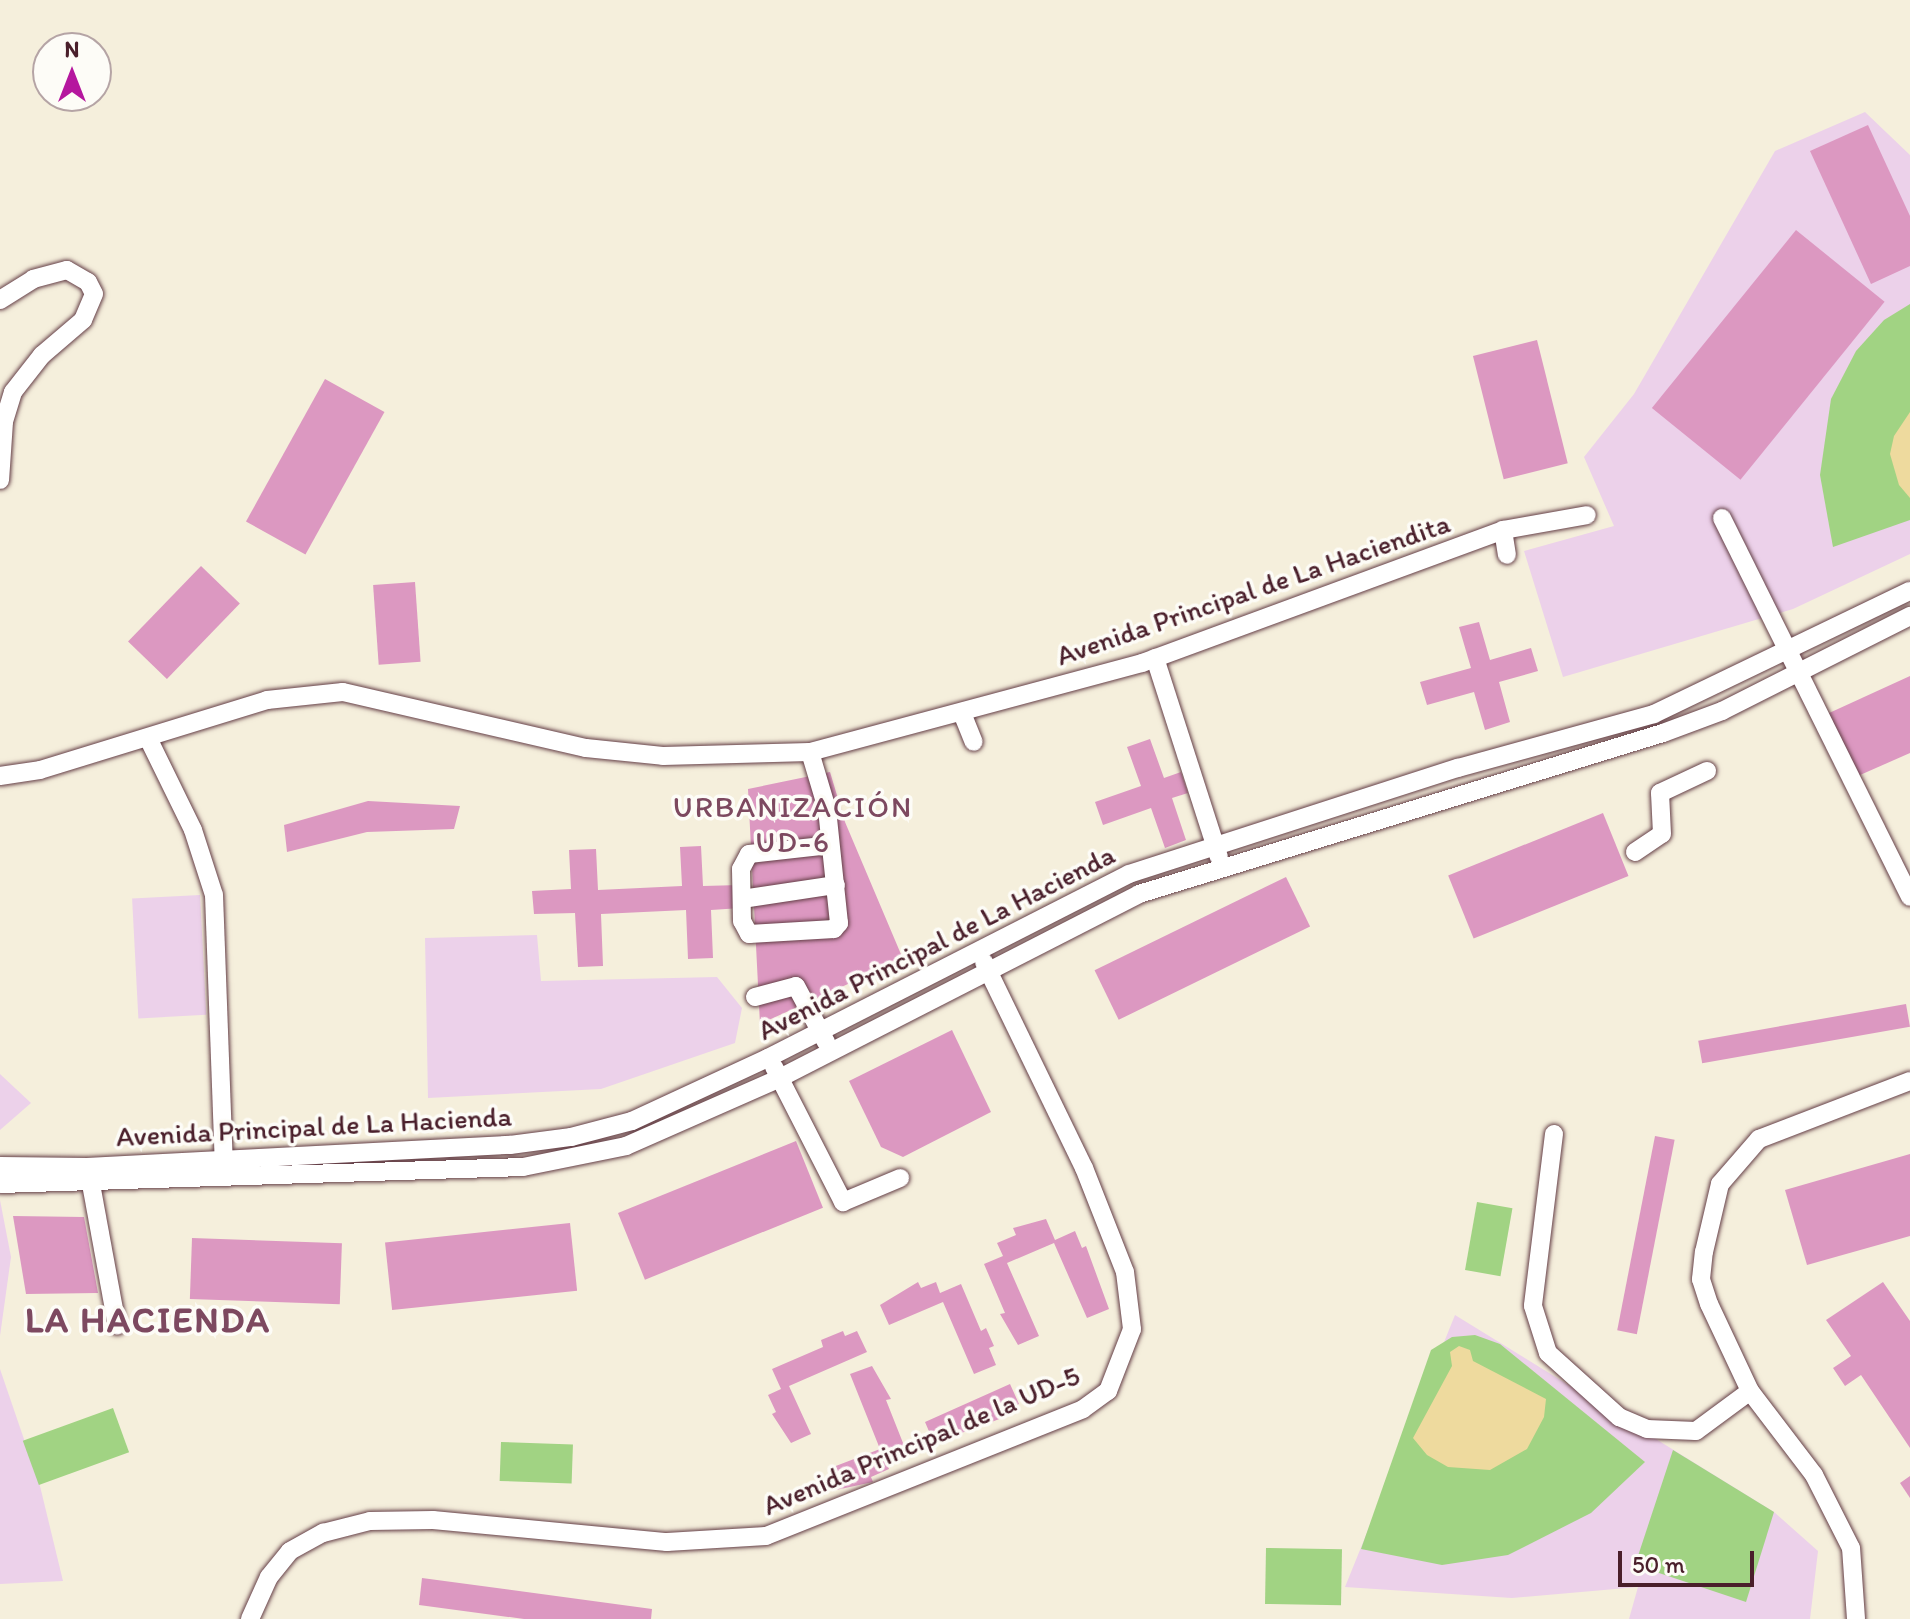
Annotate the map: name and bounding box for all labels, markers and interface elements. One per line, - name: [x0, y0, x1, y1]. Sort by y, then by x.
- north arrow: [32, 32, 112, 112]
- text: N: [65, 36, 79, 63]
- street label: Avenida Principal de La Haciendita: [1052, 506, 1454, 672]
- district label: URBANIZACIÓN UD-6: [675, 789, 911, 860]
- street label: Avenida Principal de La Hacienda: [751, 837, 1121, 1047]
- street label: Avenida Principal de La Hacienda: [115, 1099, 513, 1153]
- district label: LA HACIENDA: [27, 1298, 269, 1342]
- street label: Avenida Principal de la UD-5: [757, 1358, 1085, 1522]
- scale bar: [1622, 1535, 1758, 1585]
- text: 50 m: [1632, 1550, 1685, 1579]

